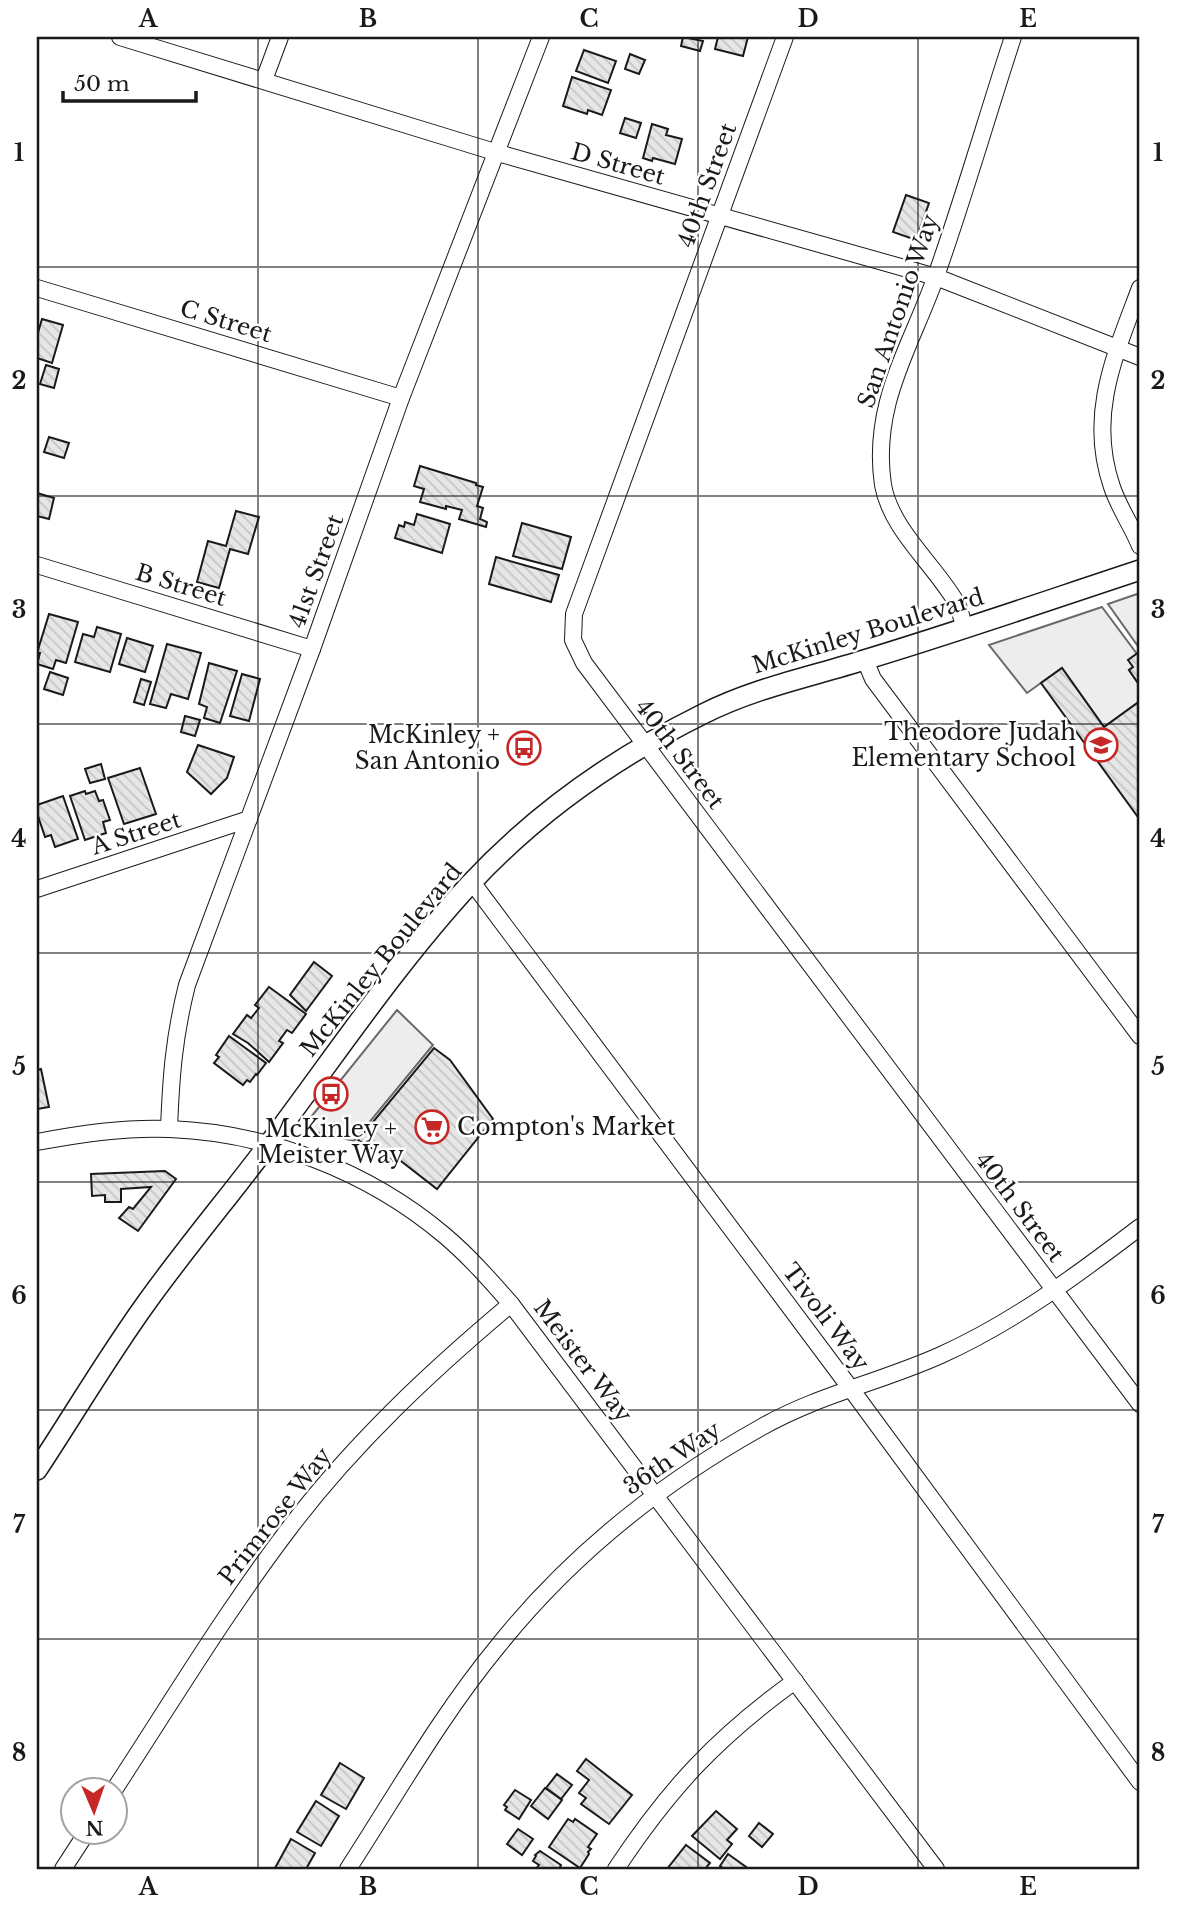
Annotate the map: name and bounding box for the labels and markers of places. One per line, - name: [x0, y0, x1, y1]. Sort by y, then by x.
- place label: Theodore Judah Elementary School: [851, 718, 1076, 772]
- place label: McKinley + San Antonio: [355, 721, 500, 775]
- school or university icon: Theodore Judah Elementary School: [1082, 726, 1120, 764]
- bus stop icon: McKinley + San Antonio: [505, 729, 543, 767]
- bus stop icon: McKinley + Meister Way: [312, 1075, 350, 1113]
- supermarket icon: Compton's Market: [413, 1108, 451, 1146]
- place label: Compton's Market: [457, 1113, 676, 1141]
- place label: McKinley + Meister Way: [258, 1115, 404, 1169]

